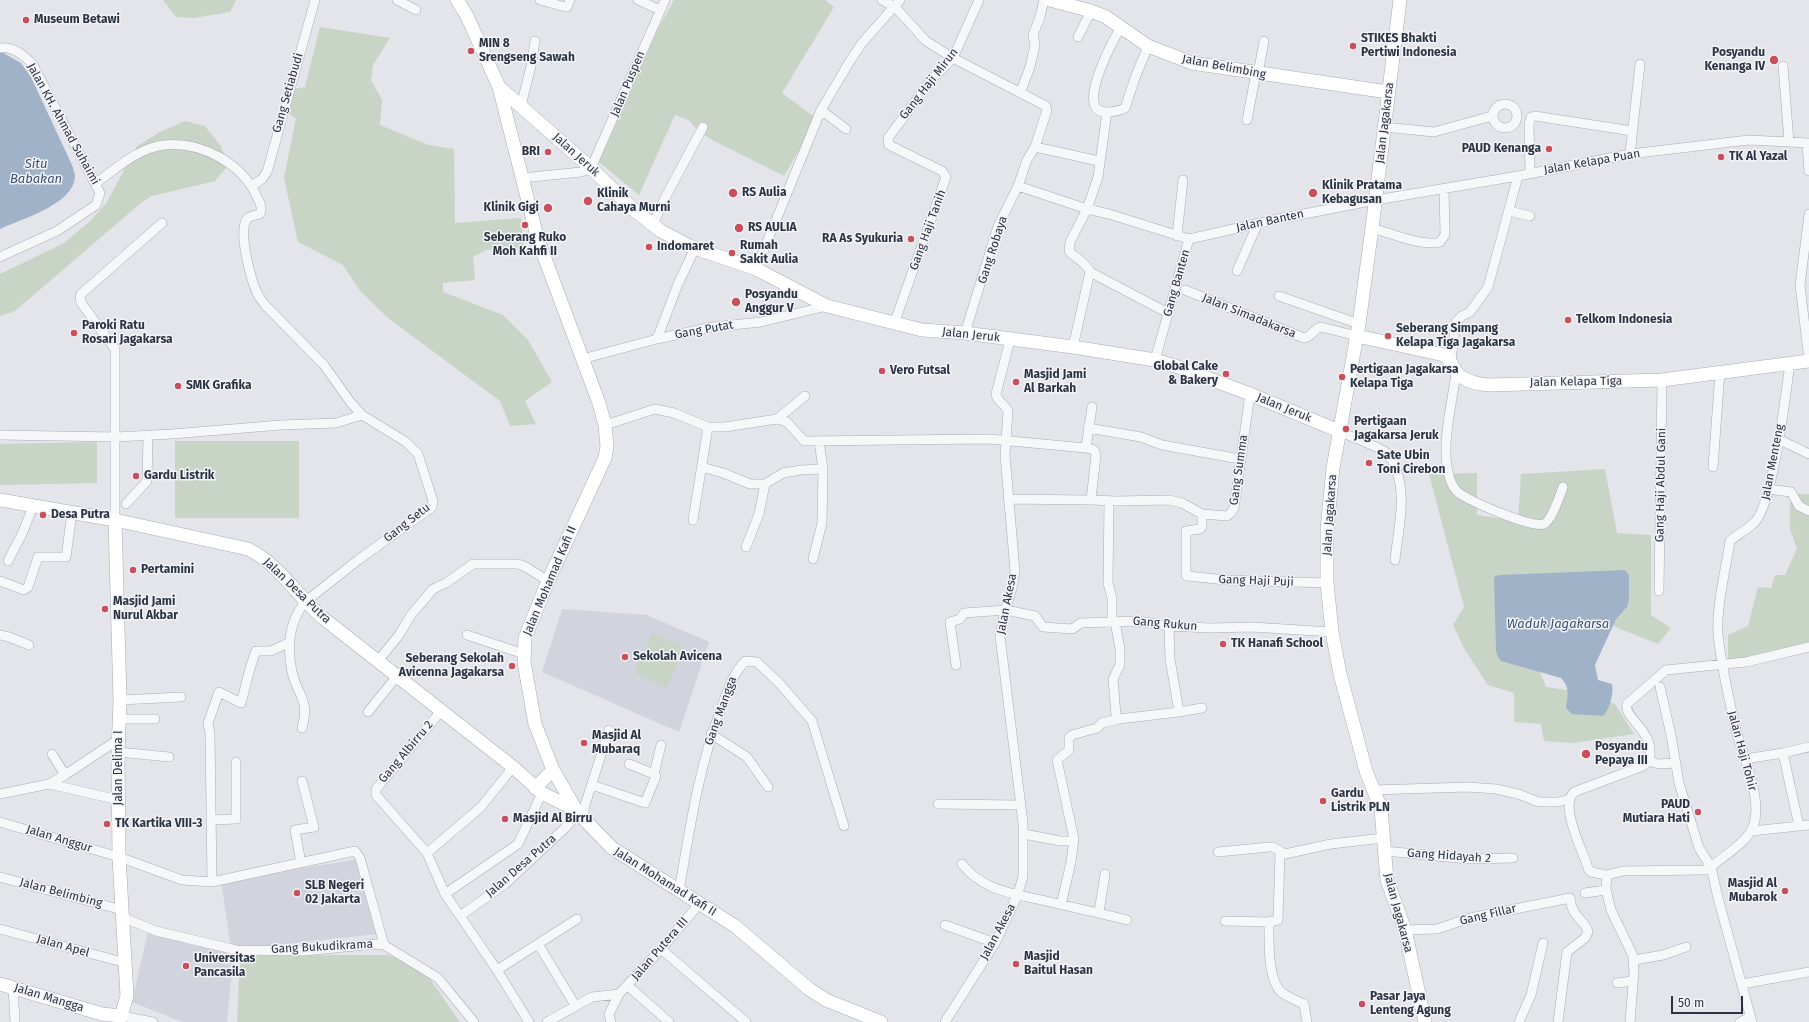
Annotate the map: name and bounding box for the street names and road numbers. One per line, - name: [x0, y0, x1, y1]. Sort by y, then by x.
- street label: Gang Haji Mirun: [897, 46, 961, 122]
- street label: Jalan Puspen: [608, 49, 648, 119]
- street label: Gang Setiabudi: [270, 51, 306, 135]
- street label: Jalan Belimbing: [1181, 52, 1267, 82]
- street label: Jalan KH. Ahmad Suhaimi: [24, 61, 102, 187]
- street label: Jalan Jagakarsa: [1373, 82, 1397, 164]
- street label: Jalan Jeruk: [550, 130, 602, 180]
- street label: Jalan Kelapa Puan: [1543, 146, 1641, 178]
- street label: Gang Haji Tanih: [907, 188, 949, 272]
- street label: Jalan Banten: [1235, 207, 1305, 235]
- street label: Gang Robaya: [975, 214, 1011, 286]
- street label: Gang Banten: [1161, 248, 1193, 318]
- street label: Jalan Simadakarsa: [1200, 291, 1298, 341]
- street label: Gang Putat: [674, 318, 734, 342]
- street label: Jalan Jeruk: [941, 325, 1001, 345]
- street label: Jalan Kelapa Tiga: [1530, 374, 1622, 390]
- street label: Jalan Jeruk: [1254, 390, 1314, 426]
- street label: Jalan Menteng: [1759, 423, 1787, 501]
- street label: Gang Haji Abdul Gani: [1653, 428, 1669, 542]
- street label: Gang Summa: [1227, 434, 1251, 506]
- street label: Jalan Jagakarsa: [1320, 474, 1340, 556]
- street label: Gang Setu: [381, 500, 433, 546]
- street label: Jalan Mohamad Kafi II: [520, 524, 580, 638]
- street label: Jalan Desa Putra: [260, 555, 334, 627]
- street label: Jalan Akesa: [994, 572, 1020, 636]
- street label: Gang Haji Puji: [1218, 572, 1294, 590]
- street label: Gang Rukun: [1132, 614, 1198, 634]
- street label: Gang Mangga: [702, 675, 740, 747]
- street label: Jalan Haji Tohir: [1724, 709, 1760, 793]
- street label: Gang Albirru 2: [376, 718, 436, 786]
- street label: Jalan Delima I: [112, 731, 126, 805]
- street label: Jalan Anggur: [24, 822, 94, 856]
- street label: Jalan Desa Putra: [483, 832, 559, 900]
- street label: Jalan Mohamad Kafi II: [611, 845, 719, 919]
- street label: Gang Hidayah 2: [1407, 846, 1491, 866]
- street label: Jalan Jagakarsa: [1380, 872, 1416, 954]
- street label: Jalan Belimbing: [18, 875, 104, 911]
- street label: Jalan Akesa: [977, 901, 1019, 963]
- street label: Gang Fillar: [1458, 902, 1518, 928]
- street label: Jalan Putera III: [629, 914, 691, 984]
- street label: Jalan Apel: [35, 932, 91, 960]
- street label: Gang Bukudikrama: [271, 937, 373, 957]
- street label: Jalan Mangga: [12, 981, 86, 1015]

